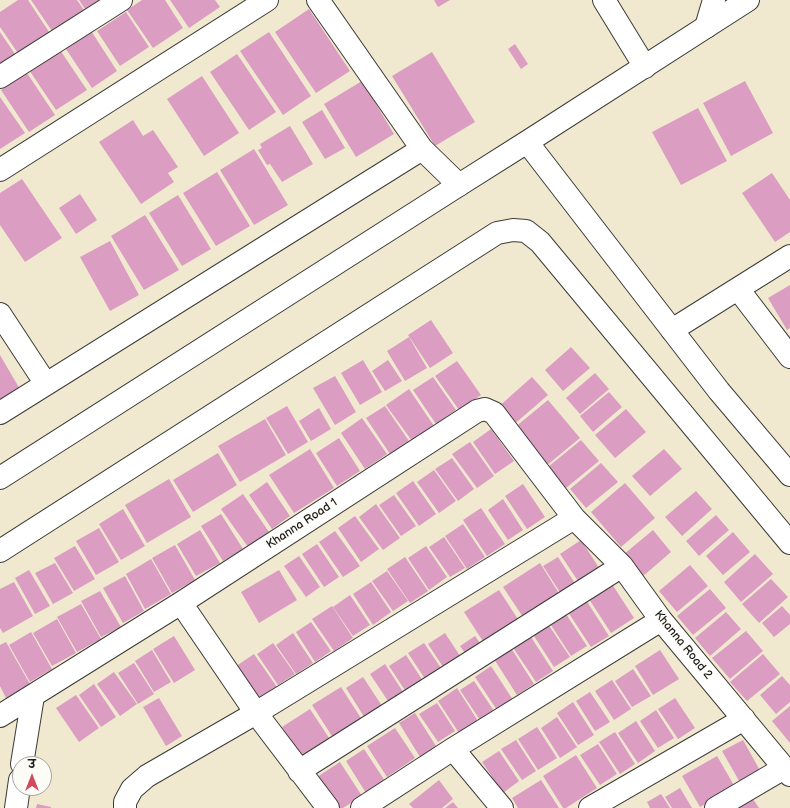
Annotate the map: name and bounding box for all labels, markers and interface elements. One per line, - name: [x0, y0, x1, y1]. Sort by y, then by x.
- street label: Khanna Road 1: [264, 496, 340, 552]
- street label: Khanna Road 2: [651, 608, 715, 682]
- north arrow: [12, 756, 52, 796]
- text: उ: [28, 758, 36, 771]

